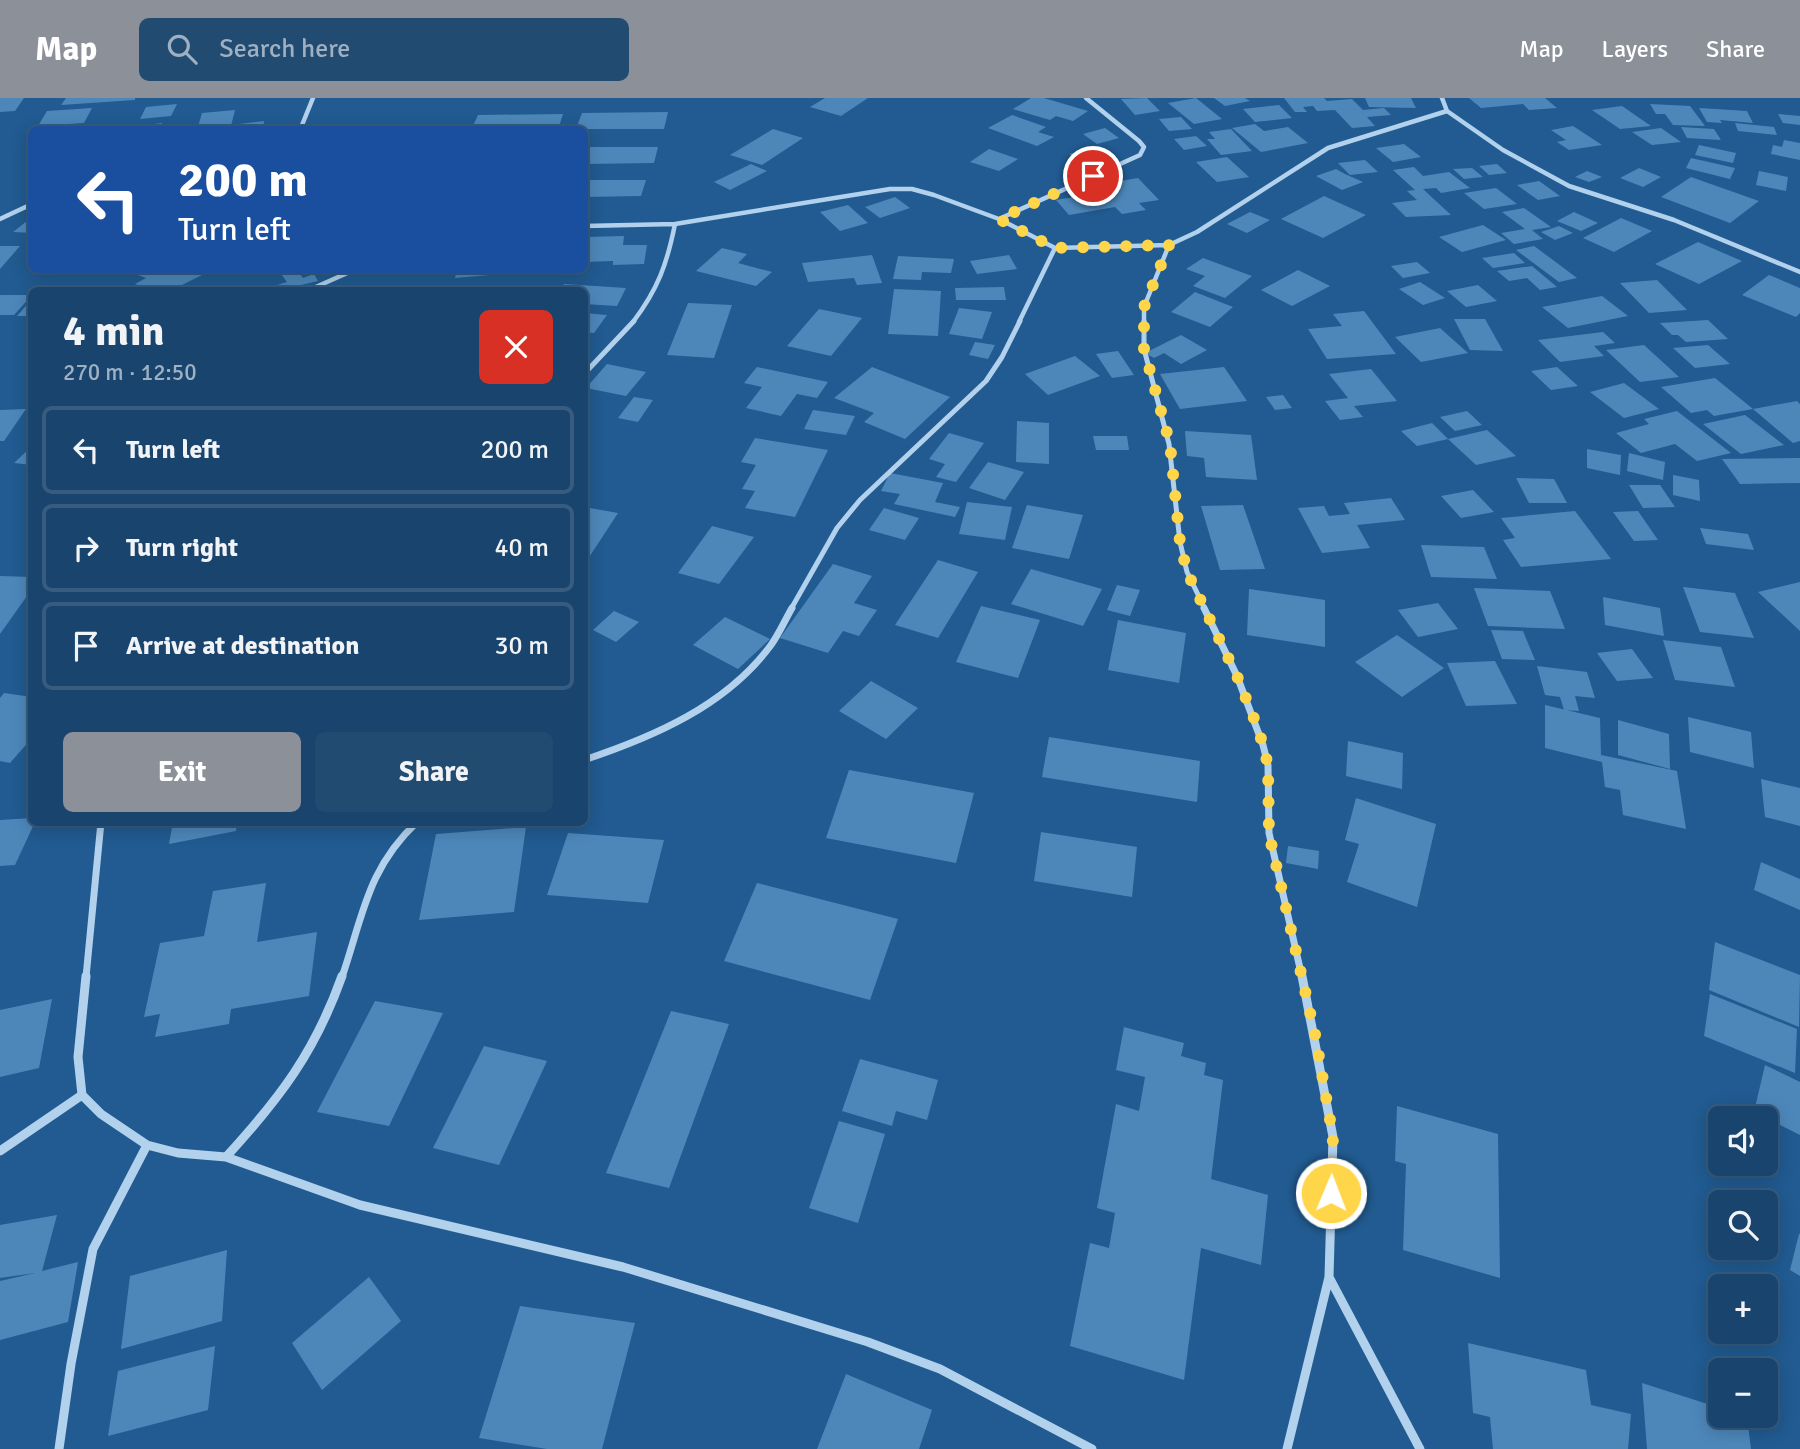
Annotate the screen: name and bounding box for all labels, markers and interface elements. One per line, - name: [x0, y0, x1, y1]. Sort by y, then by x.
- search box: [139, 18, 629, 81]
- text: Map: [35, 29, 97, 70]
- icon: search: [163, 30, 201, 68]
- text: Search here: [219, 33, 350, 65]
- text: Map: [1519, 34, 1564, 64]
- text: Layers: [1602, 34, 1668, 64]
- text: Share: [1706, 34, 1765, 64]
- pin: [1063, 146, 1123, 206]
- text: 200 m: [178, 150, 308, 210]
- icon: left: [63, 154, 154, 245]
- icon: arrive: [1074, 157, 1112, 195]
- text: Turn left: [178, 210, 291, 249]
- text: 4 min: [63, 306, 164, 357]
- button: close: [479, 310, 553, 384]
- text: 270 m · 12:50: [63, 358, 197, 387]
- icon: left: [67, 431, 105, 469]
- text: Turn left: [126, 434, 220, 466]
- text: 200 m: [480, 434, 549, 466]
- icon: right: [67, 529, 105, 567]
- text: Turn right: [126, 532, 238, 564]
- text: 40 m: [494, 532, 549, 564]
- icon: arrive: [67, 627, 105, 665]
- text: Arrive at destination: [126, 630, 359, 662]
- text: 30 m: [494, 630, 549, 662]
- button: Exit: [63, 732, 301, 812]
- button: Share: [315, 732, 553, 812]
- map controls: [1708, 1106, 1778, 1428]
- button: sound: [1708, 1106, 1778, 1176]
- position arrow: [1294, 1156, 1368, 1230]
- button: search: [1708, 1190, 1778, 1260]
- button: +: [1708, 1274, 1778, 1344]
- button: −: [1708, 1358, 1778, 1428]

